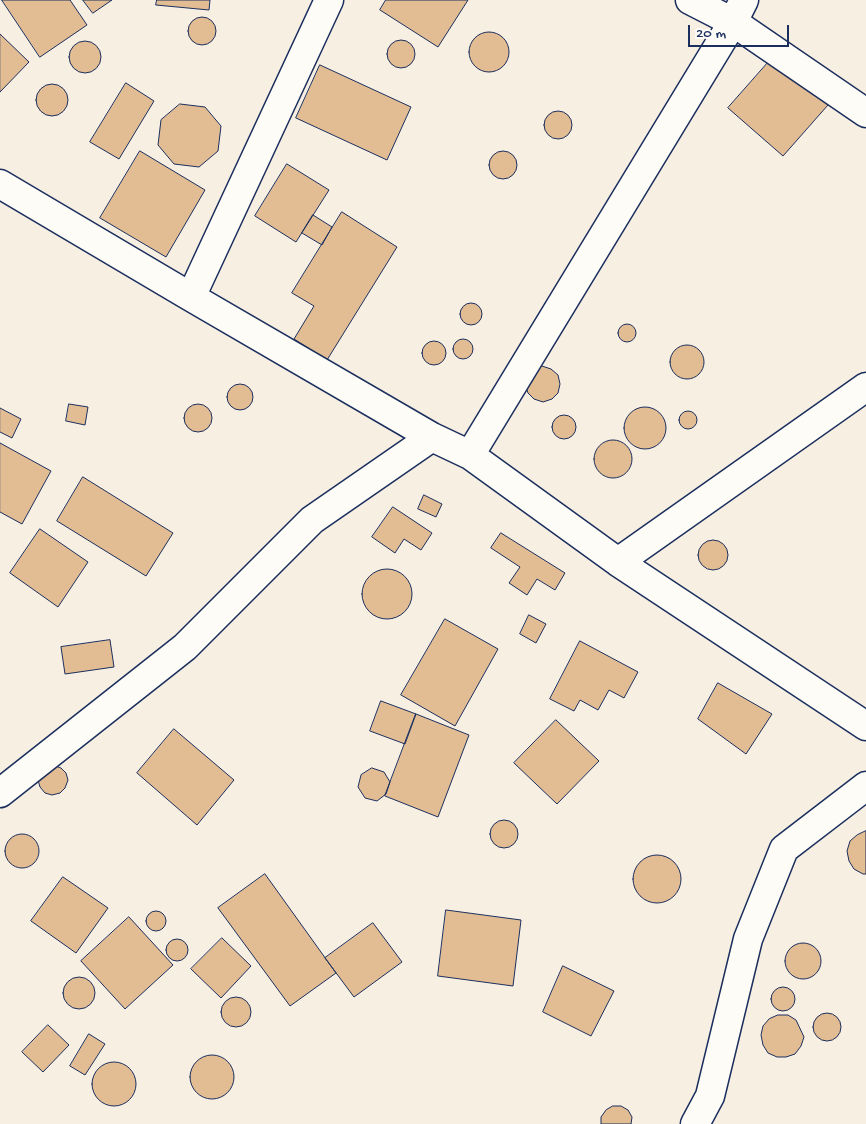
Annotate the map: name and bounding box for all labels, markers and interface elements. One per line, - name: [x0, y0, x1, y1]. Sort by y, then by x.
- scale bar: [691, 15, 792, 47]
- text: 20 m: [696, 25, 726, 43]

